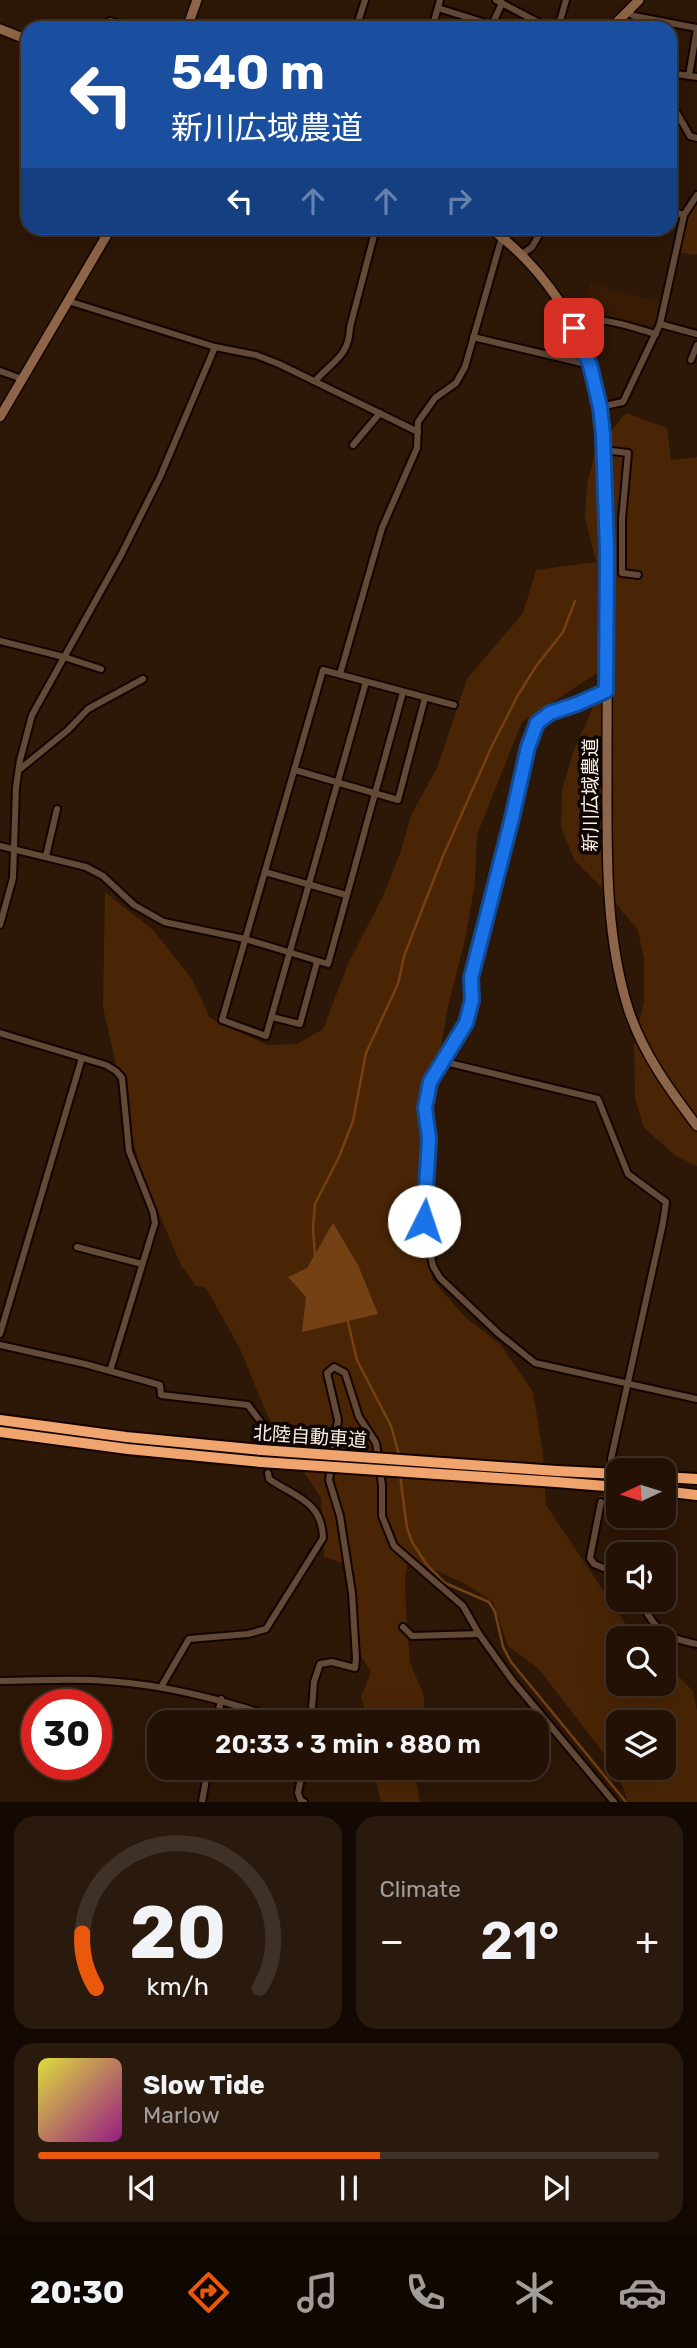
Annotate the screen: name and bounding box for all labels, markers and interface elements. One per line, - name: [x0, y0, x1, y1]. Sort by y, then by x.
- text: 540 m: [171, 43, 325, 101]
- icon: left: [56, 49, 147, 140]
- text: 新川広域農道: [171, 109, 363, 147]
- icon: left: [221, 182, 259, 220]
- icon: ahead: [294, 182, 332, 220]
- icon: ahead: [367, 182, 405, 220]
- icon: right: [440, 182, 478, 220]
- pin: [544, 298, 604, 358]
- icon: arrive: [555, 309, 593, 347]
- street label: 新川広域農道: [579, 738, 602, 852]
- position arrow: [387, 1184, 461, 1258]
- street label: 北陸自動車道: [252, 1421, 368, 1452]
- north arrow: [606, 1458, 676, 1528]
- map controls: [606, 1458, 676, 1780]
- button: sound: [606, 1542, 676, 1612]
- button: search: [606, 1626, 676, 1696]
- speed limit sign: 30: [21, 1689, 112, 1780]
- button: layers: [606, 1710, 676, 1780]
- text: 20:33 · 3 min · 880 m: [215, 1729, 481, 1760]
- text: Climate: [380, 1875, 461, 1903]
- text: 20: [129, 1891, 226, 1977]
- text: 21°: [480, 1910, 559, 1972]
- text: −: [380, 1918, 404, 1964]
- text: +: [635, 1918, 659, 1964]
- text: km/h: [147, 1972, 209, 2001]
- text: Slow Tide: [143, 2070, 265, 2101]
- text: Marlow: [143, 2101, 220, 2129]
- icon: previous: [123, 2169, 161, 2207]
- icon: pause: [330, 2169, 368, 2207]
- icon: next: [537, 2169, 575, 2207]
- icon: directions: [184, 2268, 233, 2317]
- icon: music: [293, 2268, 342, 2317]
- icon: phone: [401, 2268, 450, 2317]
- icon: climate: [510, 2268, 559, 2317]
- icon: car: [618, 2268, 667, 2317]
- text: 20:30: [30, 2273, 125, 2311]

